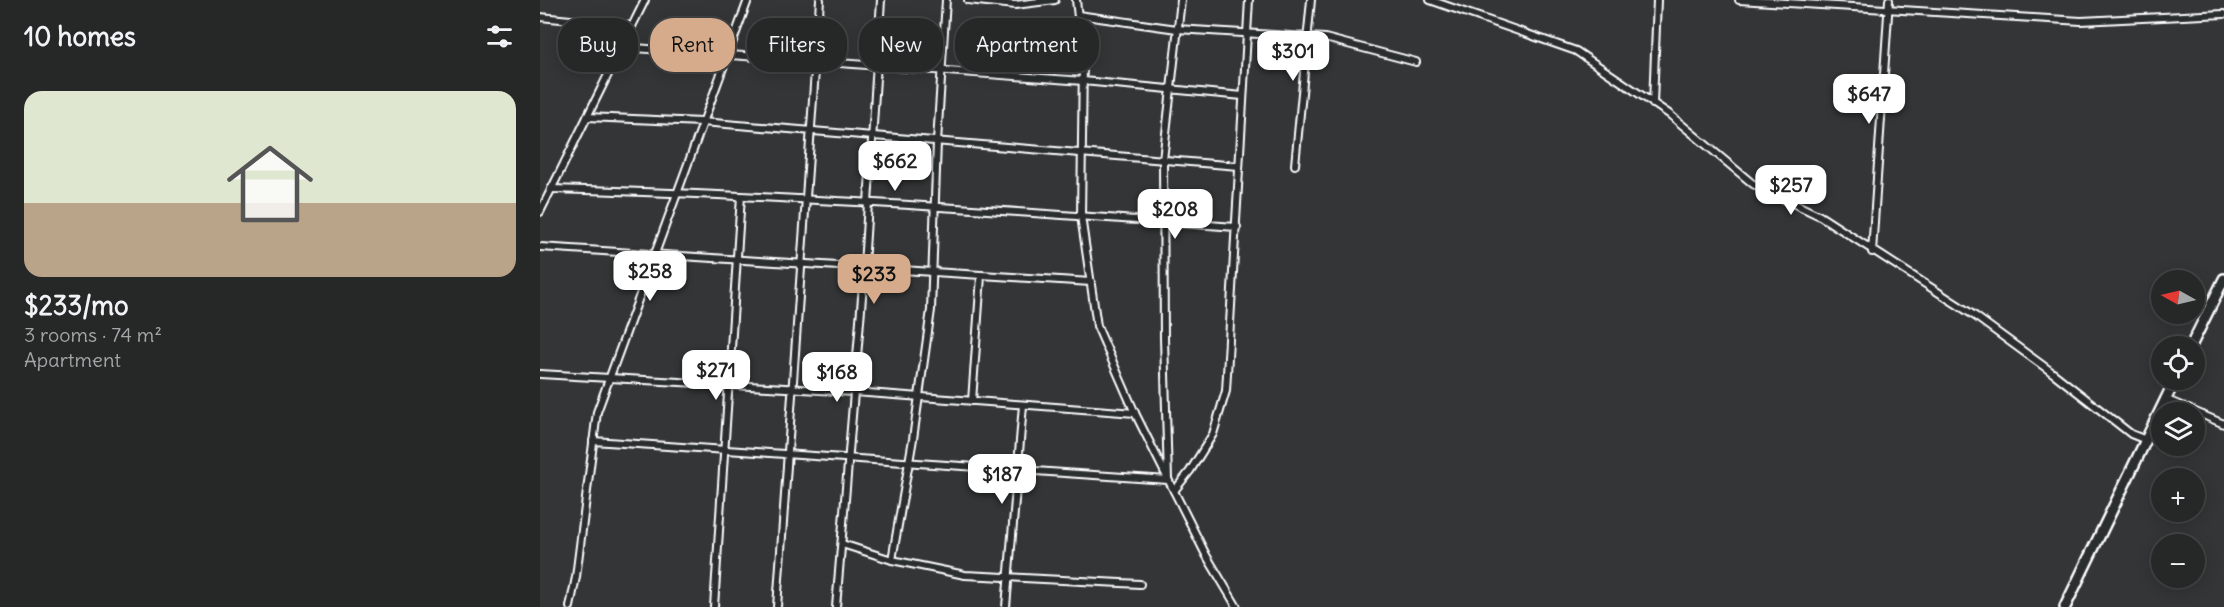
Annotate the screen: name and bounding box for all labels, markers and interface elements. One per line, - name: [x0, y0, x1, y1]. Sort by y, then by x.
- chip: Buy: [558, 18, 638, 72]
- chip: Rent: [650, 18, 735, 72]
- chip: Filters: [747, 18, 847, 72]
- chip: New: [859, 18, 943, 72]
- chip: Apartment: [955, 18, 1099, 72]
- text: 10 homes: [24, 20, 136, 53]
- icon: filters: [483, 20, 516, 53]
- pin: $301: [1257, 31, 1329, 82]
- text: $301: [1271, 38, 1315, 63]
- pin: $647: [1833, 74, 1905, 125]
- text: $647: [1847, 81, 1891, 106]
- icon: home: [216, 130, 324, 238]
- pin: $662: [859, 141, 931, 192]
- text: $662: [872, 148, 918, 173]
- pin: $257: [1755, 165, 1827, 216]
- text: $257: [1769, 172, 1813, 197]
- pin: $208: [1139, 189, 1211, 240]
- text: $208: [1152, 196, 1198, 221]
- pin: $258: [614, 251, 686, 302]
- pin: $233: [838, 254, 910, 305]
- text: $258: [627, 258, 673, 283]
- text: $233: [852, 261, 896, 286]
- north arrow: [2151, 270, 2205, 324]
- map controls: [2151, 270, 2205, 588]
- text: $233/mo: [24, 289, 129, 322]
- text: 3 rooms · 74 m²: [24, 322, 162, 347]
- button: locate: [2151, 336, 2205, 390]
- text: Apartment: [24, 347, 121, 372]
- pin: $271: [680, 350, 752, 401]
- pin: $168: [801, 352, 873, 403]
- text: $271: [696, 357, 736, 382]
- text: $168: [816, 359, 858, 384]
- button: layers: [2151, 402, 2205, 456]
- pin: $187: [966, 454, 1038, 505]
- text: $187: [982, 461, 1022, 486]
- button: +: [2151, 468, 2205, 522]
- button: −: [2151, 534, 2205, 588]

